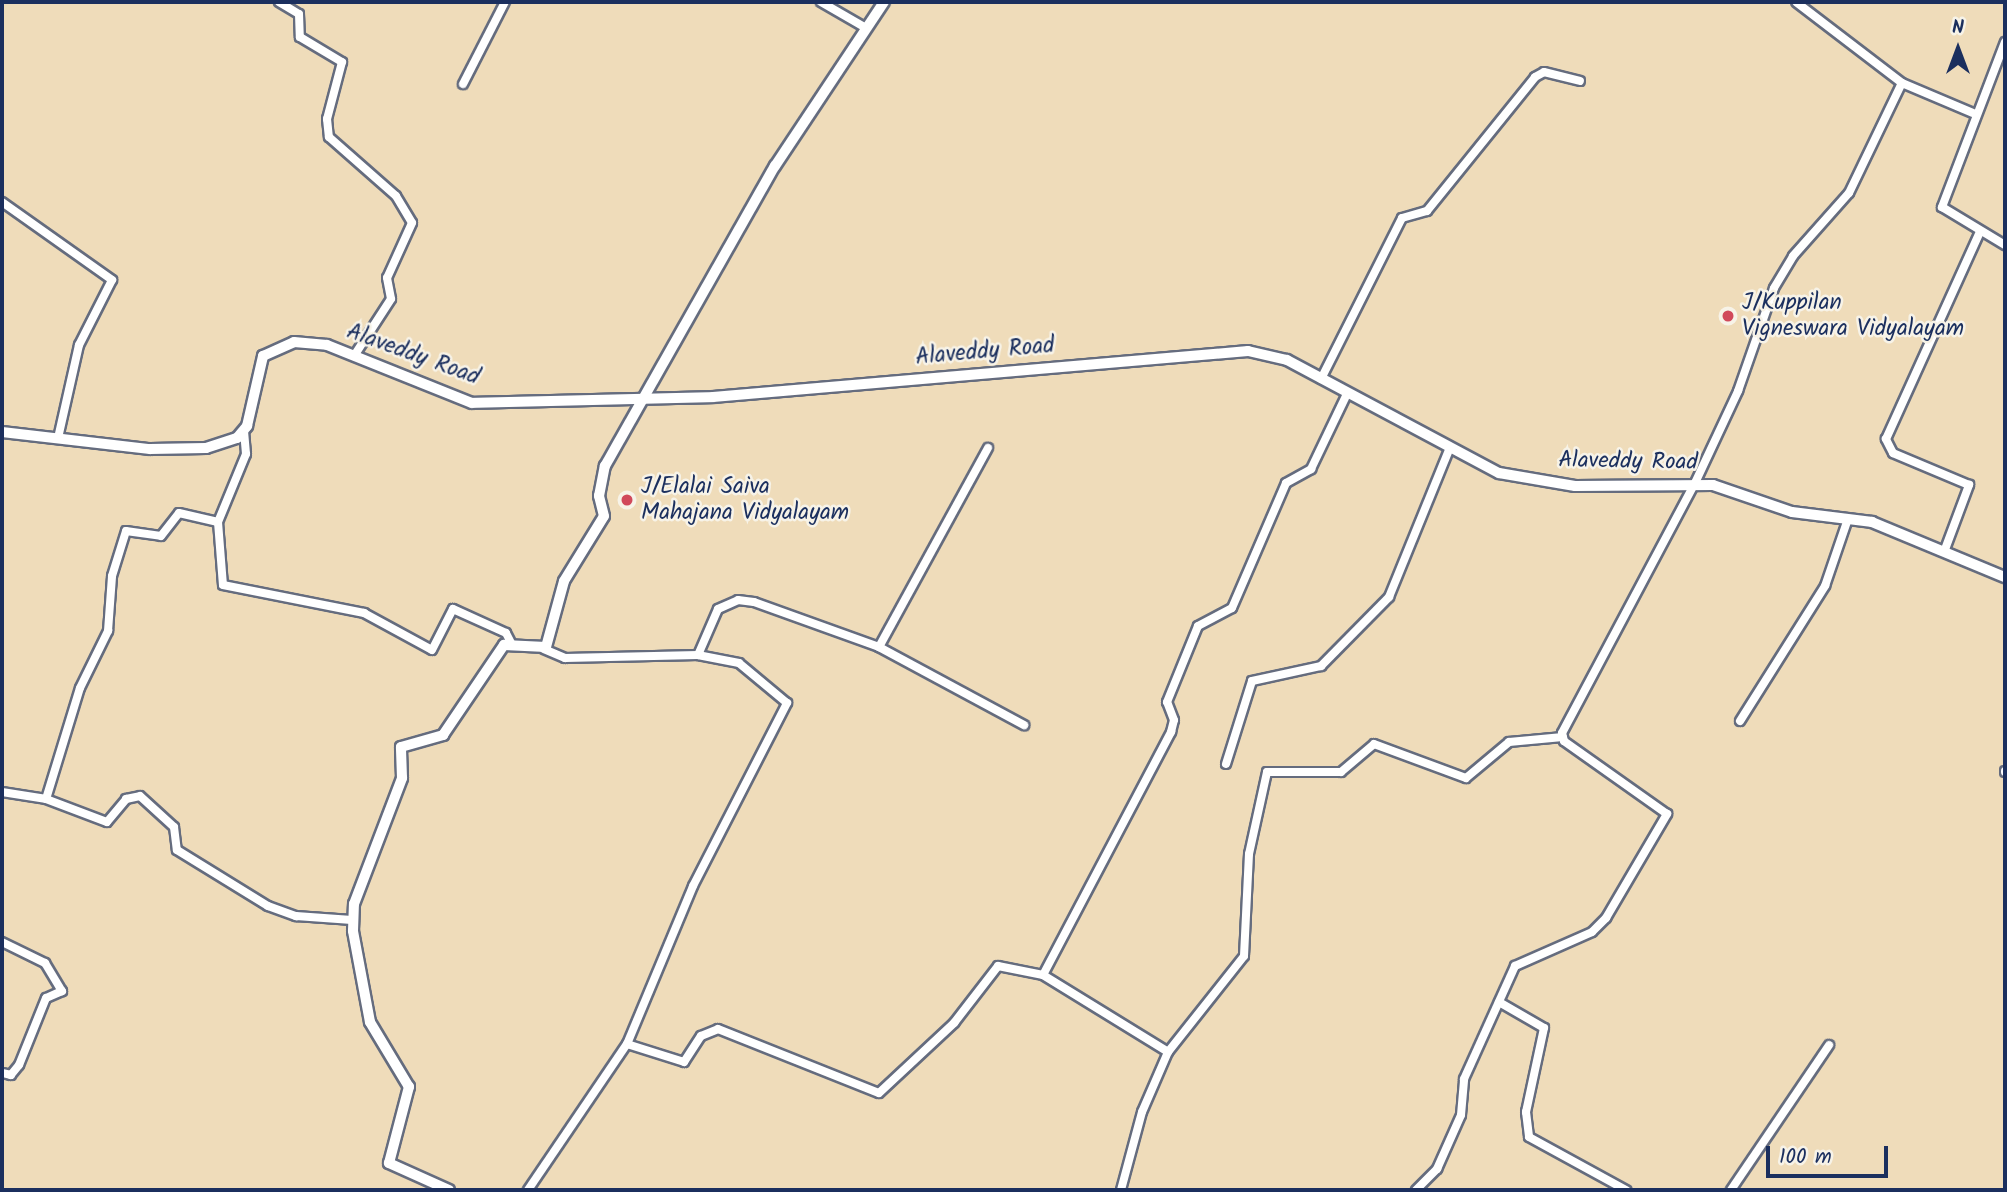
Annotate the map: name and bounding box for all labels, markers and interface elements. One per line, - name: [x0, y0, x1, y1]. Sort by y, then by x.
- text: N: [1952, 13, 1964, 43]
- north arrow: [1923, 14, 1993, 84]
- place label: J/Kuppilan Vigneswara Vidyalayam: [1742, 289, 1964, 343]
- marker: J/Kuppilan Vigneswara Vidyalayam: [1720, 308, 1736, 324]
- street label: Alaveddy Road: [343, 318, 483, 392]
- street label: Alaveddy Road: [914, 332, 1056, 372]
- street label: Alaveddy Road: [1558, 447, 1698, 477]
- place label: J/Elalai Saiva Mahajana Vidyalayam: [641, 473, 849, 527]
- marker: J/Elalai Saiva Mahajana Vidyalayam: [619, 492, 635, 508]
- scale bar: [1769, 1132, 1892, 1176]
- text: 100 m: [1779, 1141, 1832, 1174]

